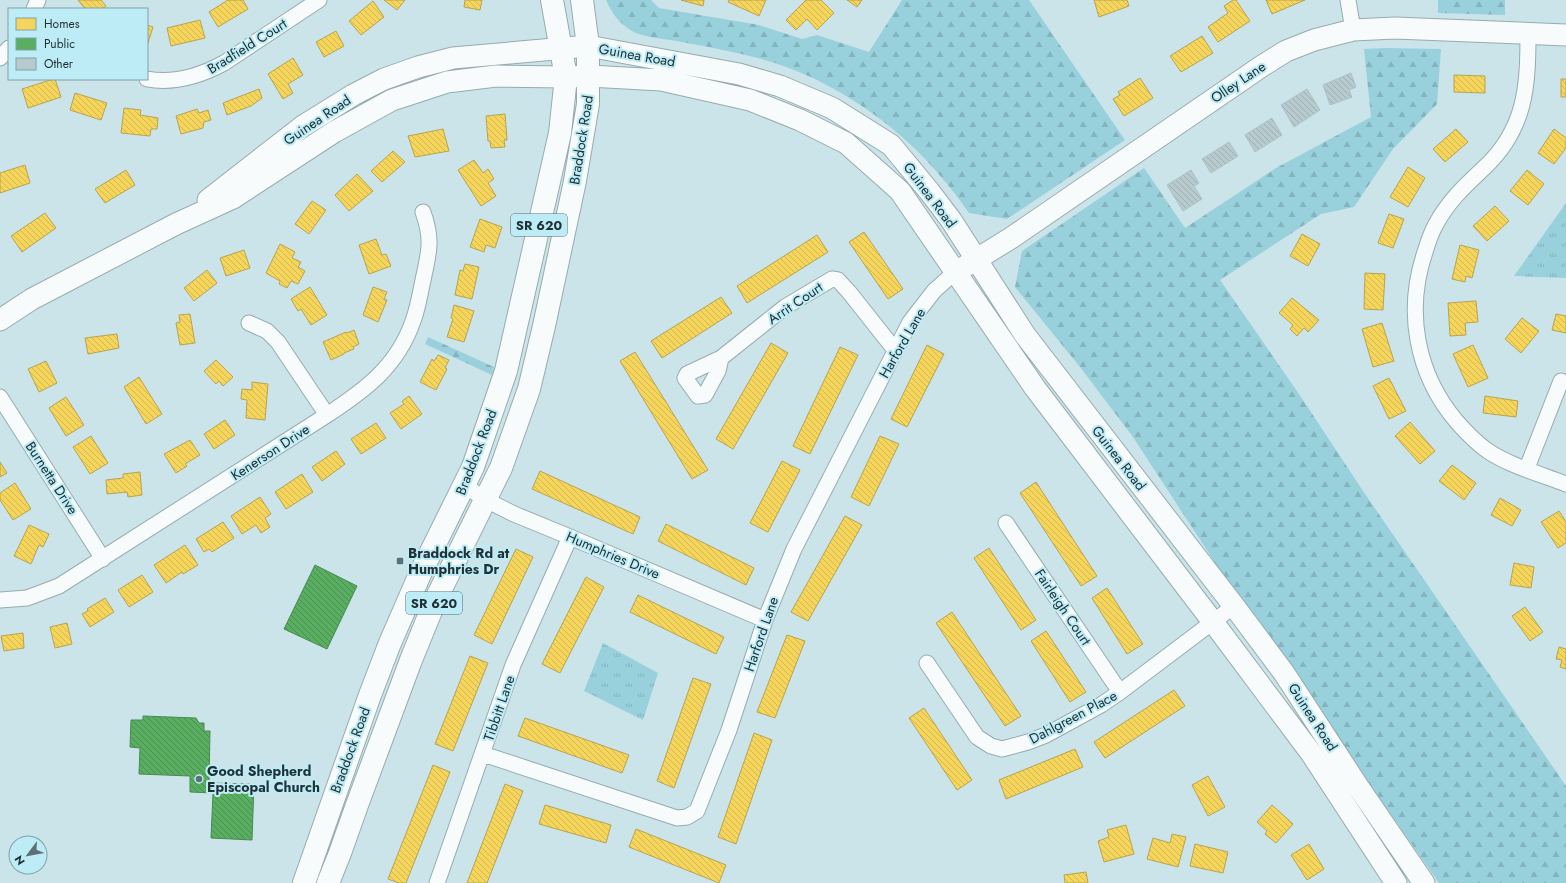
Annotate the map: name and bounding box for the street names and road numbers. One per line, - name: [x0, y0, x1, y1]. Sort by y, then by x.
- street label: Bradfield Court: [203, 13, 291, 78]
- street label: Guinea Road: [597, 38, 677, 72]
- street label: Olley Lane: [1207, 56, 1269, 108]
- street label: Guinea Road: [279, 90, 355, 150]
- street label: Braddock Road: [564, 94, 598, 186]
- street label: Guinea Road: [899, 158, 961, 232]
- road number: SR 620: [511, 214, 567, 236]
- street label: Arrit Court: [763, 277, 827, 329]
- street label: Harford Lane: [874, 304, 930, 382]
- street label: Braddock Road: [451, 406, 501, 498]
- street label: Kenerson Drive: [227, 419, 313, 485]
- street label: Guinea Road: [1087, 421, 1151, 495]
- street label: Burnetta Drive: [21, 438, 83, 518]
- street label: Humphries Drive: [563, 526, 663, 584]
- street label: Fairleigh Court: [1030, 565, 1096, 650]
- road number: SR 620: [406, 592, 462, 614]
- street label: Harford Lane: [739, 594, 783, 674]
- street label: Tibbitt Lane: [478, 672, 520, 744]
- street label: Guinea Road: [1283, 679, 1343, 755]
- street label: Dahlgreen Place: [1026, 685, 1120, 749]
- street label: Braddock Road: [325, 704, 375, 796]

